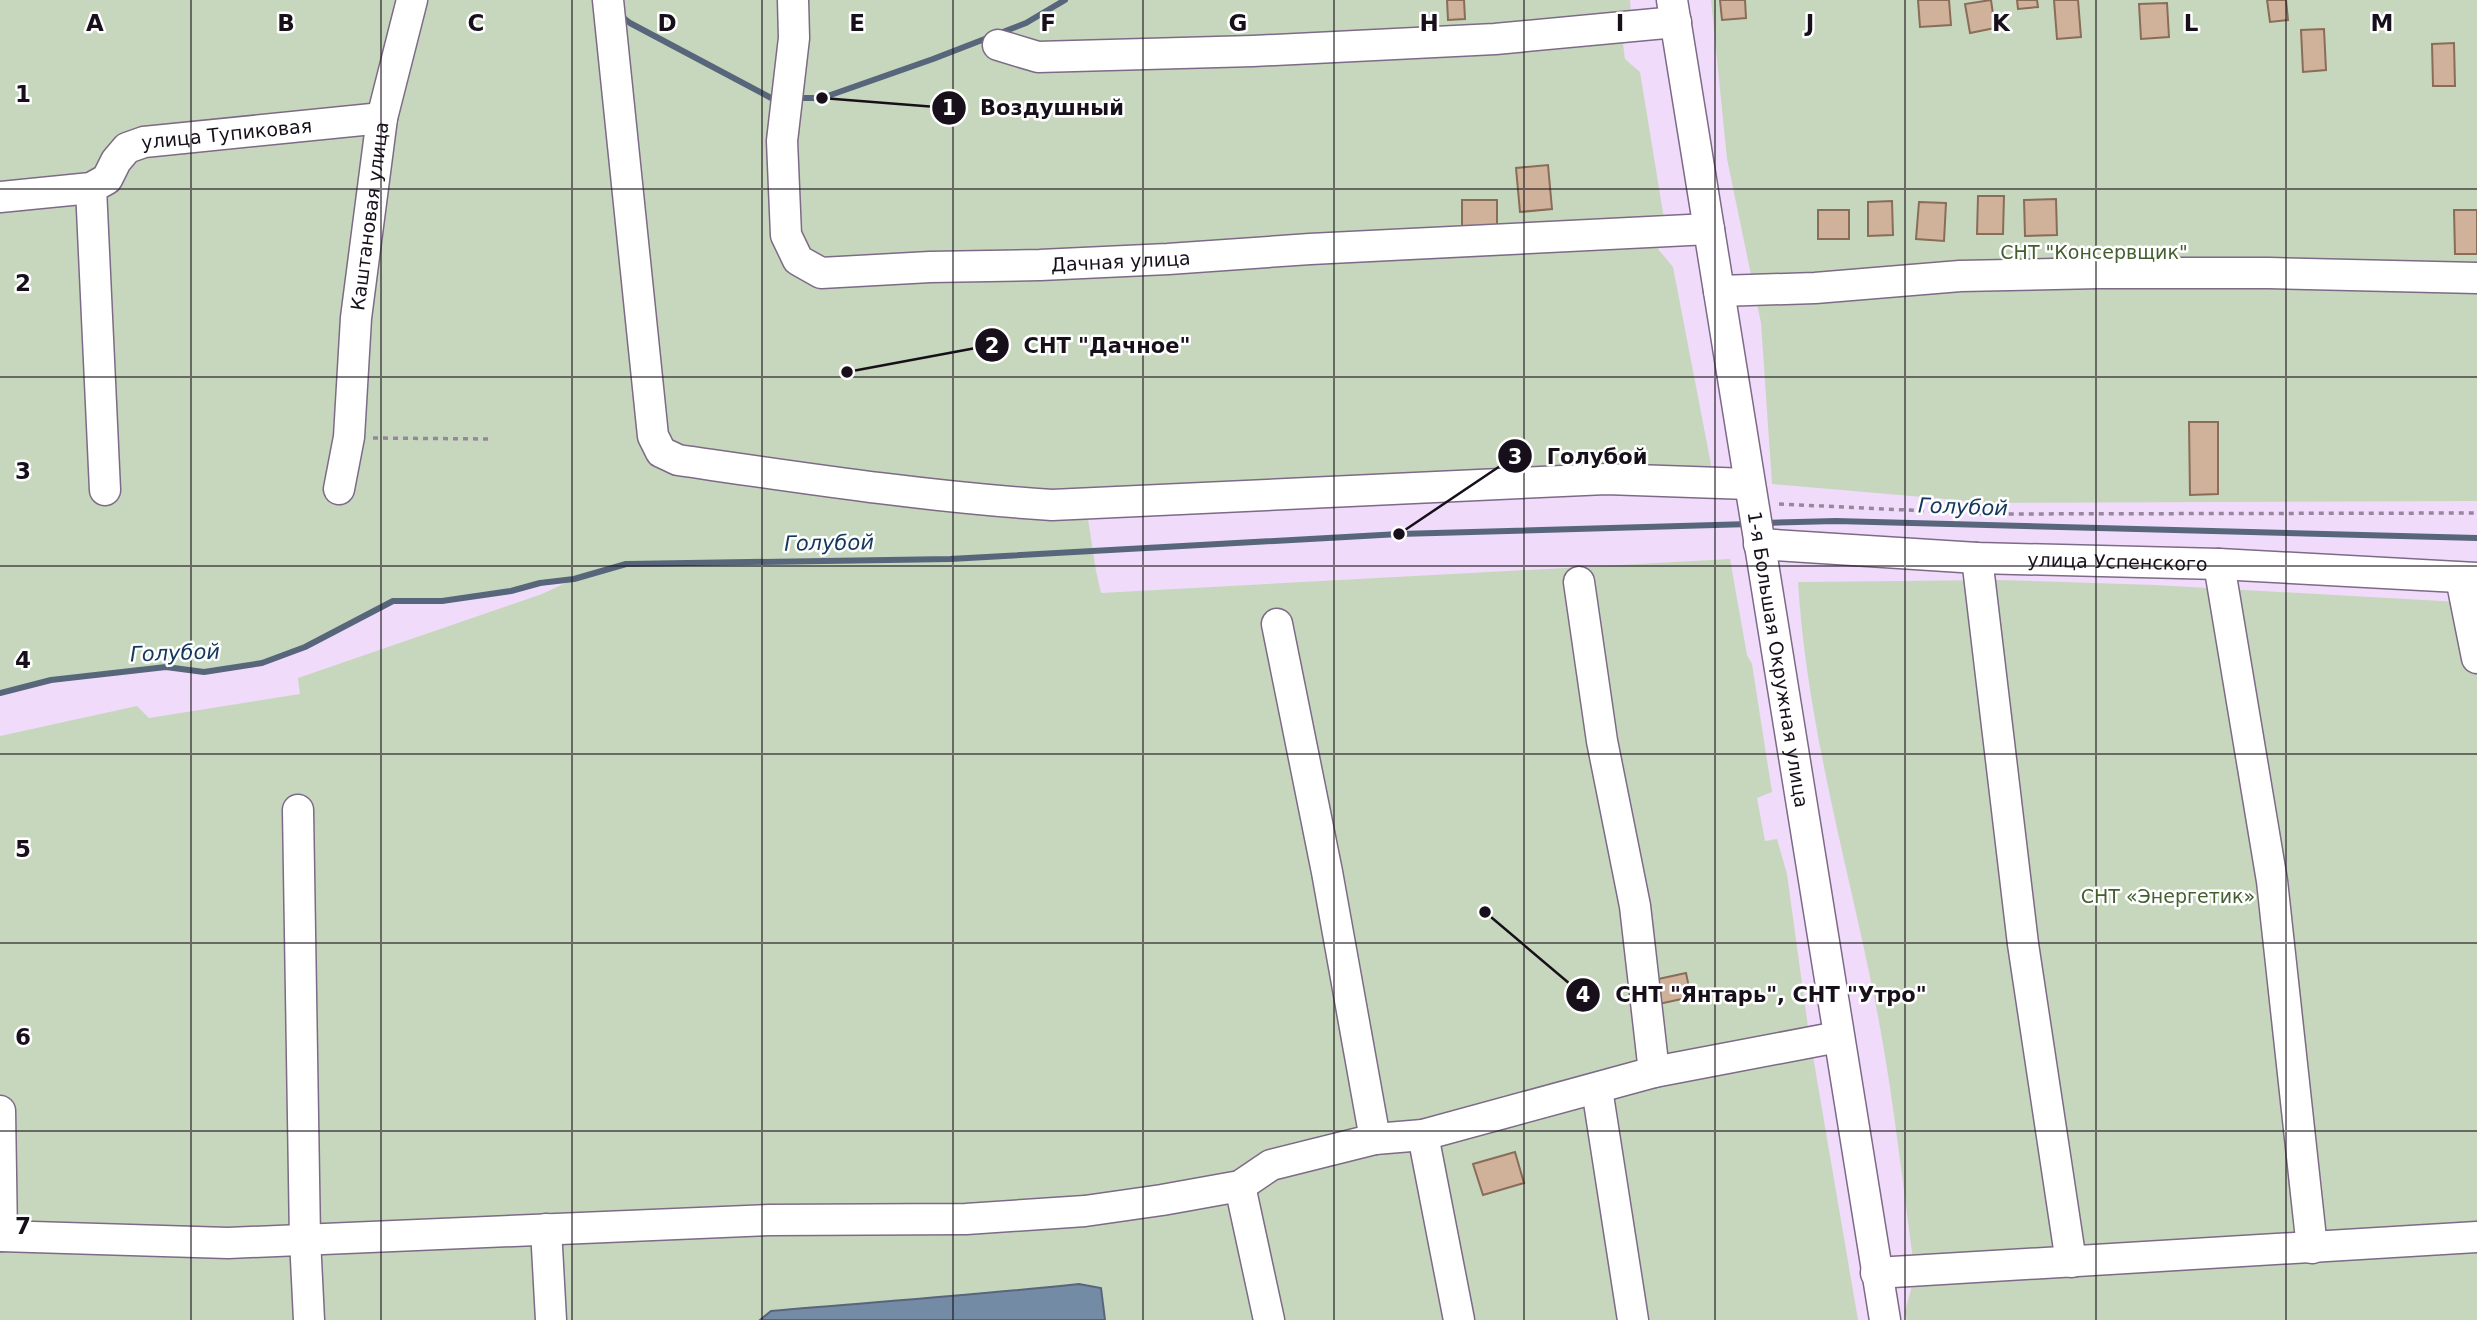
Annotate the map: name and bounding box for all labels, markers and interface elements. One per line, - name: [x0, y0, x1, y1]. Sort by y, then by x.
- text: A: [86, 10, 104, 36]
- text: B: [277, 10, 295, 36]
- text: C: [468, 10, 484, 36]
- text: D: [657, 10, 677, 36]
- text: E: [849, 10, 865, 36]
- text: F: [1040, 10, 1056, 36]
- text: G: [1229, 10, 1247, 36]
- text: H: [1419, 10, 1439, 36]
- text: I: [1616, 10, 1624, 36]
- text: J: [1804, 10, 1814, 36]
- text: K: [1992, 10, 2011, 36]
- text: L: [2184, 10, 2199, 36]
- text: M: [2371, 10, 2393, 36]
- text: 1: [15, 81, 31, 107]
- callout: Воздушный: [931, 87, 1138, 129]
- text: 1: [942, 96, 956, 120]
- text: Воздушный: [980, 96, 1124, 120]
- street label: улица Тупиковая: [140, 114, 313, 153]
- street label: Каштановая улица: [346, 120, 392, 312]
- park label: СНТ "Консервщик": [2000, 241, 2188, 263]
- street label: Дачная улица: [1051, 246, 1191, 275]
- text: 2: [15, 270, 31, 296]
- callout: СНТ "Дачное": [974, 324, 1204, 366]
- text: 2: [985, 334, 999, 358]
- text: СНТ "Дачное": [1024, 334, 1190, 358]
- callout: Голубой: [1498, 435, 1662, 477]
- text: 3: [1508, 445, 1522, 469]
- text: Голубой: [1547, 445, 1647, 469]
- text: 3: [15, 458, 31, 484]
- water label: Голубой: [1918, 493, 2008, 521]
- street label: 1-я Большая Окружная улица: [1744, 510, 1813, 809]
- water label: Голубой: [784, 530, 874, 556]
- street label: улица Успенского: [2027, 548, 2208, 575]
- water label: Голубой: [130, 639, 220, 667]
- text: 4: [15, 647, 31, 673]
- text: 5: [15, 836, 31, 862]
- park label: СНТ «Энергетик»: [2081, 885, 2255, 907]
- callout: СНТ "Янтарь", СНТ "Утро": [1566, 974, 1940, 1016]
- text: 4: [1576, 983, 1590, 1007]
- text: СНТ "Янтарь", СНТ "Утро": [1615, 983, 1927, 1007]
- text: 6: [15, 1024, 31, 1050]
- text: 7: [15, 1213, 31, 1239]

